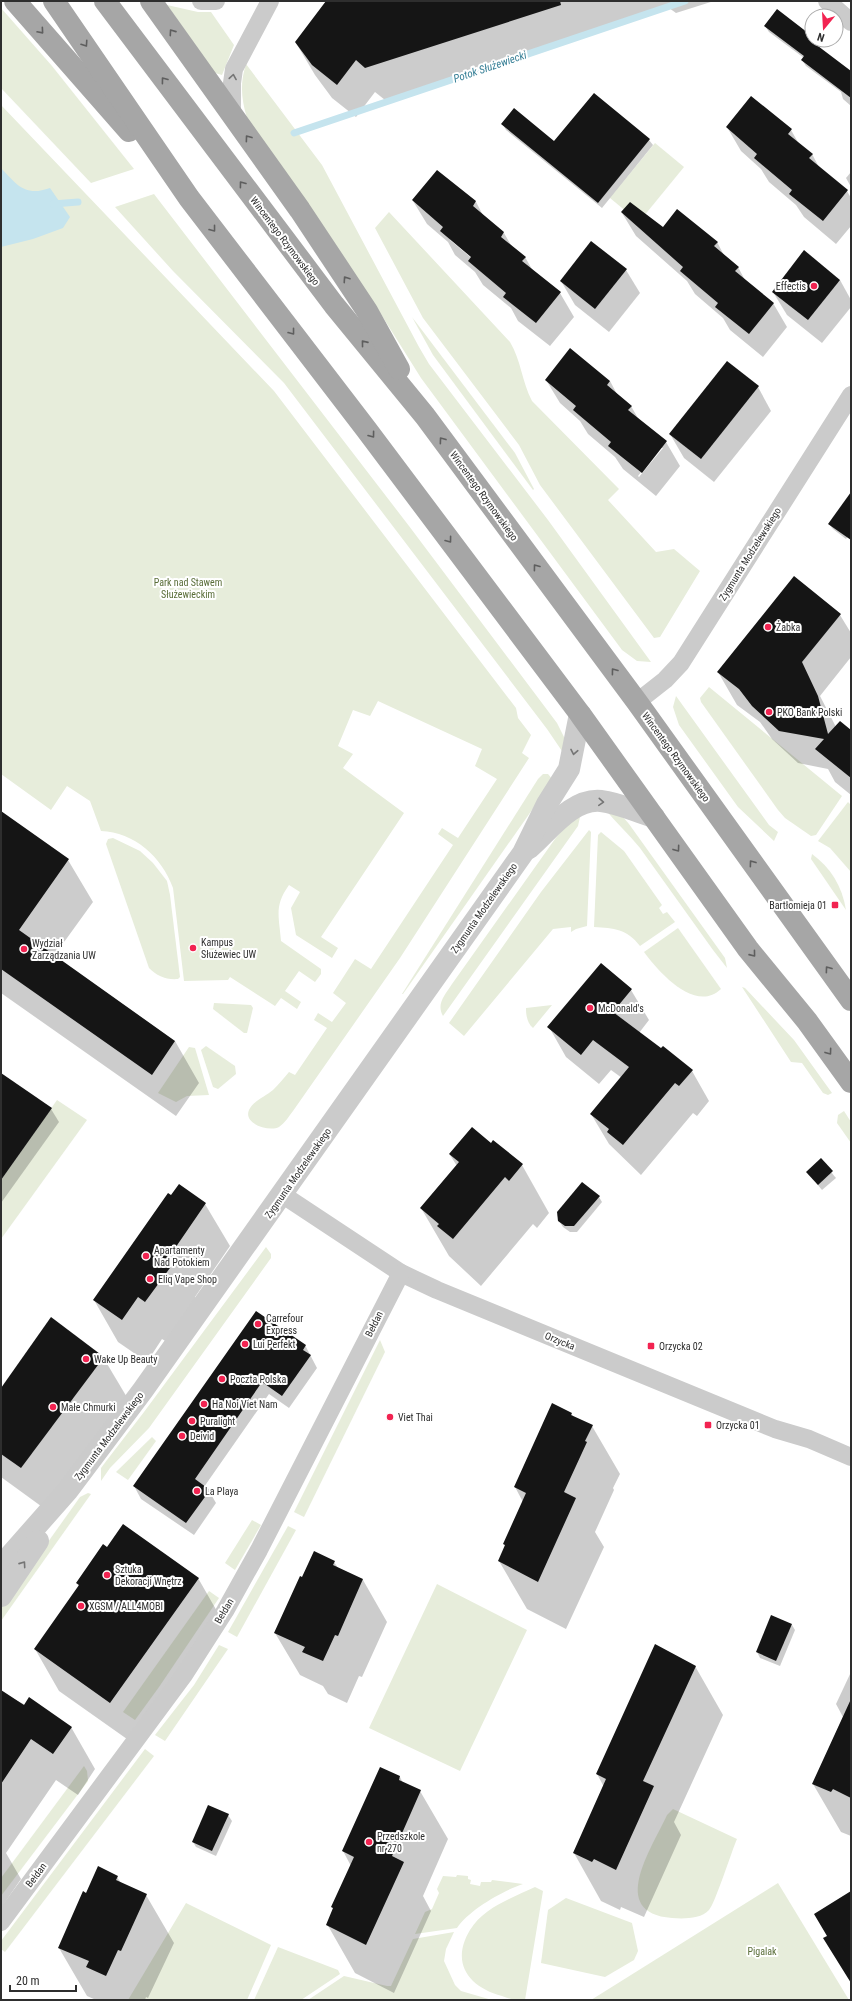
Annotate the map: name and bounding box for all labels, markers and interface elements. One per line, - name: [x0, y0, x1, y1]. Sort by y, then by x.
- north arrow: [804, 8, 844, 48]
- one-way arrow: [36, 26, 43, 33]
- one-way arrow: [170, 29, 177, 36]
- text: N: [816, 30, 826, 44]
- one-way arrow: [80, 40, 87, 47]
- water label: Potok Służewiecki: [452, 48, 529, 86]
- one-way arrow: [228, 74, 237, 81]
- one-way arrow: [162, 78, 169, 85]
- one-way arrow: [246, 135, 253, 142]
- one-way arrow: [240, 182, 247, 189]
- street label: Wincentego Rzymowskiego: [248, 195, 322, 287]
- one-way arrow: [208, 225, 215, 232]
- one-way arrow: [343, 276, 350, 283]
- place label: Effectis: [776, 281, 806, 292]
- marker: Effectis: [809, 281, 819, 291]
- one-way arrow: [288, 328, 295, 335]
- one-way arrow: [362, 340, 369, 347]
- one-way arrow: [367, 431, 374, 438]
- one-way arrow: [440, 437, 447, 444]
- street label: Wincentego Rzymowskiego: [448, 449, 520, 543]
- street label: Zygmunta Modzelewskiego: [717, 506, 783, 602]
- one-way arrow: [445, 535, 452, 542]
- one-way arrow: [533, 564, 541, 571]
- park label: Park nad Stawem Służewieckim: [154, 577, 222, 600]
- place label: Żabka: [776, 621, 800, 633]
- marker: Żabka: [763, 622, 773, 632]
- one-way arrow: [611, 669, 618, 676]
- marker: PKO Bank Polski: [764, 707, 774, 717]
- place label: PKO Bank Polski: [777, 707, 842, 718]
- street label: Wincentego Rzymowskiego: [640, 710, 712, 804]
- one-way arrow: [570, 749, 578, 756]
- one-way arrow: [598, 797, 604, 806]
- one-way arrow: [672, 844, 679, 851]
- street label: Zygmunta Modzelewskiego: [449, 861, 519, 955]
- one-way arrow: [750, 861, 757, 868]
- place label: Bartłomieja 01: [769, 900, 827, 911]
- marker: Bartłomieja 01: [830, 900, 840, 910]
- place label: Kampus Służewiec UW: [201, 937, 257, 960]
- place label: Wydział Zarządzania UW: [32, 938, 96, 961]
- marker: Kampus Służewiec UW: [188, 943, 198, 953]
- marker: Wydział Zarządzania UW: [19, 944, 29, 954]
- one-way arrow: [748, 950, 755, 957]
- one-way arrow: [826, 966, 833, 973]
- marker: McDonald's: [585, 1003, 595, 1013]
- place label: McDonald's: [598, 1003, 644, 1014]
- one-way arrow: [824, 1047, 831, 1054]
- street label: Zygmunta Modzelewskiego: [263, 1126, 333, 1220]
- place label: Apartamenty Nad Potokiem: [154, 1245, 210, 1268]
- marker: Apartamenty Nad Potokiem: [141, 1251, 151, 1261]
- marker: Eliq Vape Shop: [145, 1274, 155, 1284]
- place label: Eliq Vape Shop: [158, 1274, 217, 1285]
- street label: Bełdan: [363, 1309, 385, 1339]
- place label: Carrefour Express: [266, 1313, 303, 1336]
- marker: Carrefour Express: [253, 1319, 263, 1329]
- street label: Orzycka: [543, 1330, 577, 1352]
- marker: Lui Perfekt: [240, 1339, 250, 1349]
- place label: Lui Perfekt: [253, 1339, 295, 1350]
- marker: Orzycka 02: [646, 1341, 656, 1351]
- place label: Orzycka 02: [659, 1341, 703, 1352]
- marker: Wake Up Beauty: [81, 1354, 91, 1364]
- place label: Wake Up Beauty: [94, 1354, 157, 1365]
- marker: Poczta Polska: [217, 1374, 227, 1384]
- place label: Poczta Polska: [230, 1374, 286, 1385]
- street label: Zygmunta Modzelewskiego: [72, 1390, 146, 1482]
- marker: Ha Noi Viet Nam: [199, 1399, 209, 1409]
- place label: Ha Noi Viet Nam: [212, 1399, 277, 1410]
- marker: Małe Chmurki: [48, 1402, 58, 1412]
- place label: Małe Chmurki: [61, 1402, 116, 1413]
- marker: Viet Thai: [385, 1412, 395, 1422]
- place label: Viet Thai: [398, 1412, 433, 1423]
- marker: Puralight: [187, 1416, 197, 1426]
- place label: Puralight: [200, 1416, 235, 1427]
- marker: Orzycka 01: [703, 1420, 713, 1430]
- place label: Orzycka 01: [716, 1420, 760, 1431]
- marker: Deivid: [177, 1431, 187, 1441]
- place label: Deivid: [190, 1431, 214, 1442]
- marker: La Playa: [192, 1486, 202, 1496]
- place label: La Playa: [205, 1486, 238, 1497]
- one-way arrow: [18, 1561, 25, 1568]
- place label: Sztuka Dekoracji Wnętrz: [115, 1564, 182, 1587]
- marker: Sztuka Dekoracji Wnętrz: [102, 1570, 112, 1580]
- street label: Bełdan: [212, 1596, 236, 1626]
- marker: XGSM / ALL4MOBI: [76, 1601, 86, 1611]
- place label: XGSM / ALL4MOBI: [89, 1601, 163, 1612]
- place label: Przedszkole nr 270: [377, 1831, 425, 1854]
- marker: Przedszkole nr 270: [364, 1837, 374, 1847]
- street label: Bełdan: [23, 1861, 49, 1889]
- park label: Pigalak: [747, 1946, 777, 1957]
- scale bar: [10, 1967, 76, 1993]
- text: 20 m: [16, 1974, 40, 1988]

